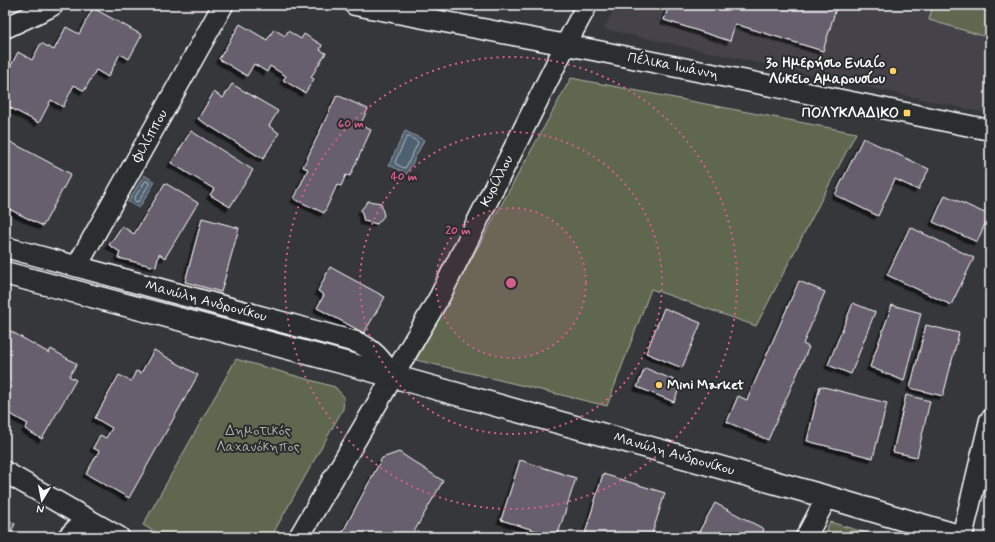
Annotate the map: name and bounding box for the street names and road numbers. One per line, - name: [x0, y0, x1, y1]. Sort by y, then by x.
- street label: Πέλικα Ιωάννη: [626, 47, 720, 84]
- street label: Φιλίππου: [128, 106, 172, 167]
- street label: Κυρίλλου: [476, 152, 518, 210]
- street label: Μανώλη Ανδρονίκου: [143, 276, 269, 326]
- street label: Μανώλη Ανδρονίκου: [611, 428, 737, 480]

